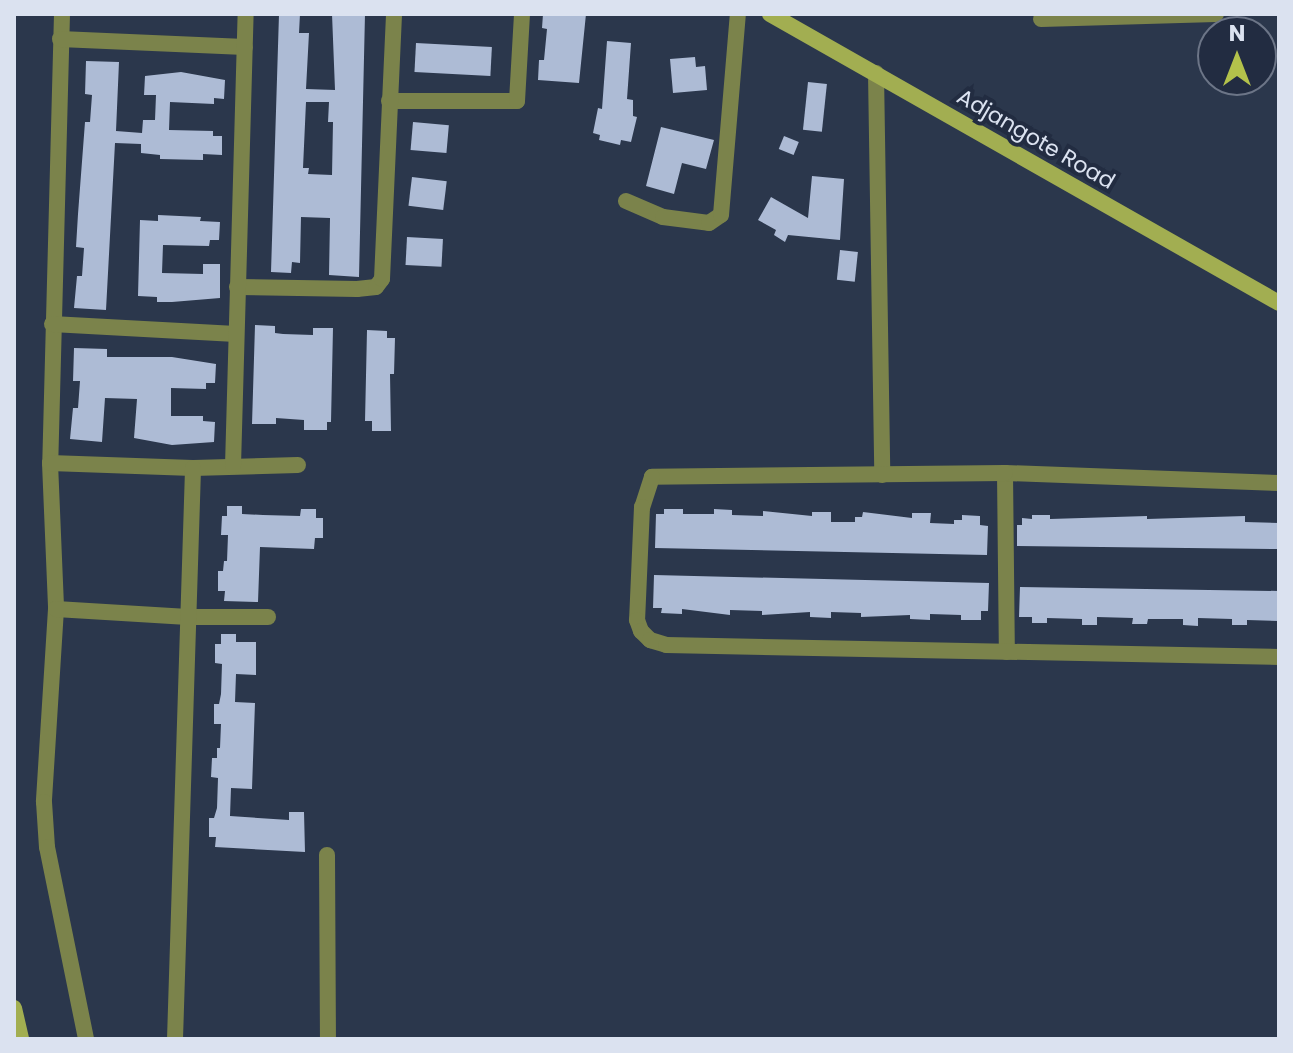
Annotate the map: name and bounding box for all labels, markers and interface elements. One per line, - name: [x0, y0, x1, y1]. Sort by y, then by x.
- north arrow: [1197, 16, 1277, 96]
- text: N: [1229, 18, 1245, 49]
- street label: Adjangote Road: [952, 83, 1120, 195]

